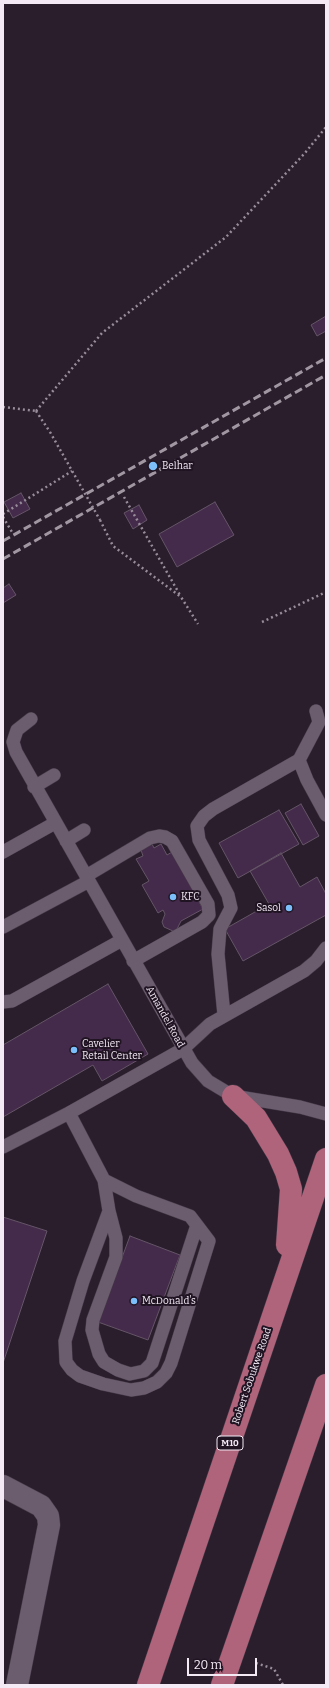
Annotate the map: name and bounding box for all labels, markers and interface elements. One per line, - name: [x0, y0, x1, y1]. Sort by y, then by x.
- marker: Belhar: [147, 460, 159, 472]
- place label: Belhar: [162, 460, 193, 472]
- place label: KFC: [181, 891, 200, 903]
- marker: KFC: [168, 892, 178, 902]
- place label: Sasol: [256, 902, 281, 914]
- marker: Sasol: [284, 903, 294, 913]
- street label: Amandel Road: [143, 984, 187, 1050]
- place label: Cavelier Retail Center: [82, 1038, 142, 1062]
- marker: Cavelier Retail Center: [69, 1045, 79, 1055]
- place label: McDonald's: [142, 1295, 196, 1307]
- marker: McDonald's: [129, 1296, 139, 1306]
- street label: Robert Sobukwe Road: [230, 1326, 274, 1426]
- road number: M10: [217, 1436, 243, 1450]
- scale bar: [189, 1650, 259, 1676]
- text: 20 m: [194, 1658, 222, 1672]

